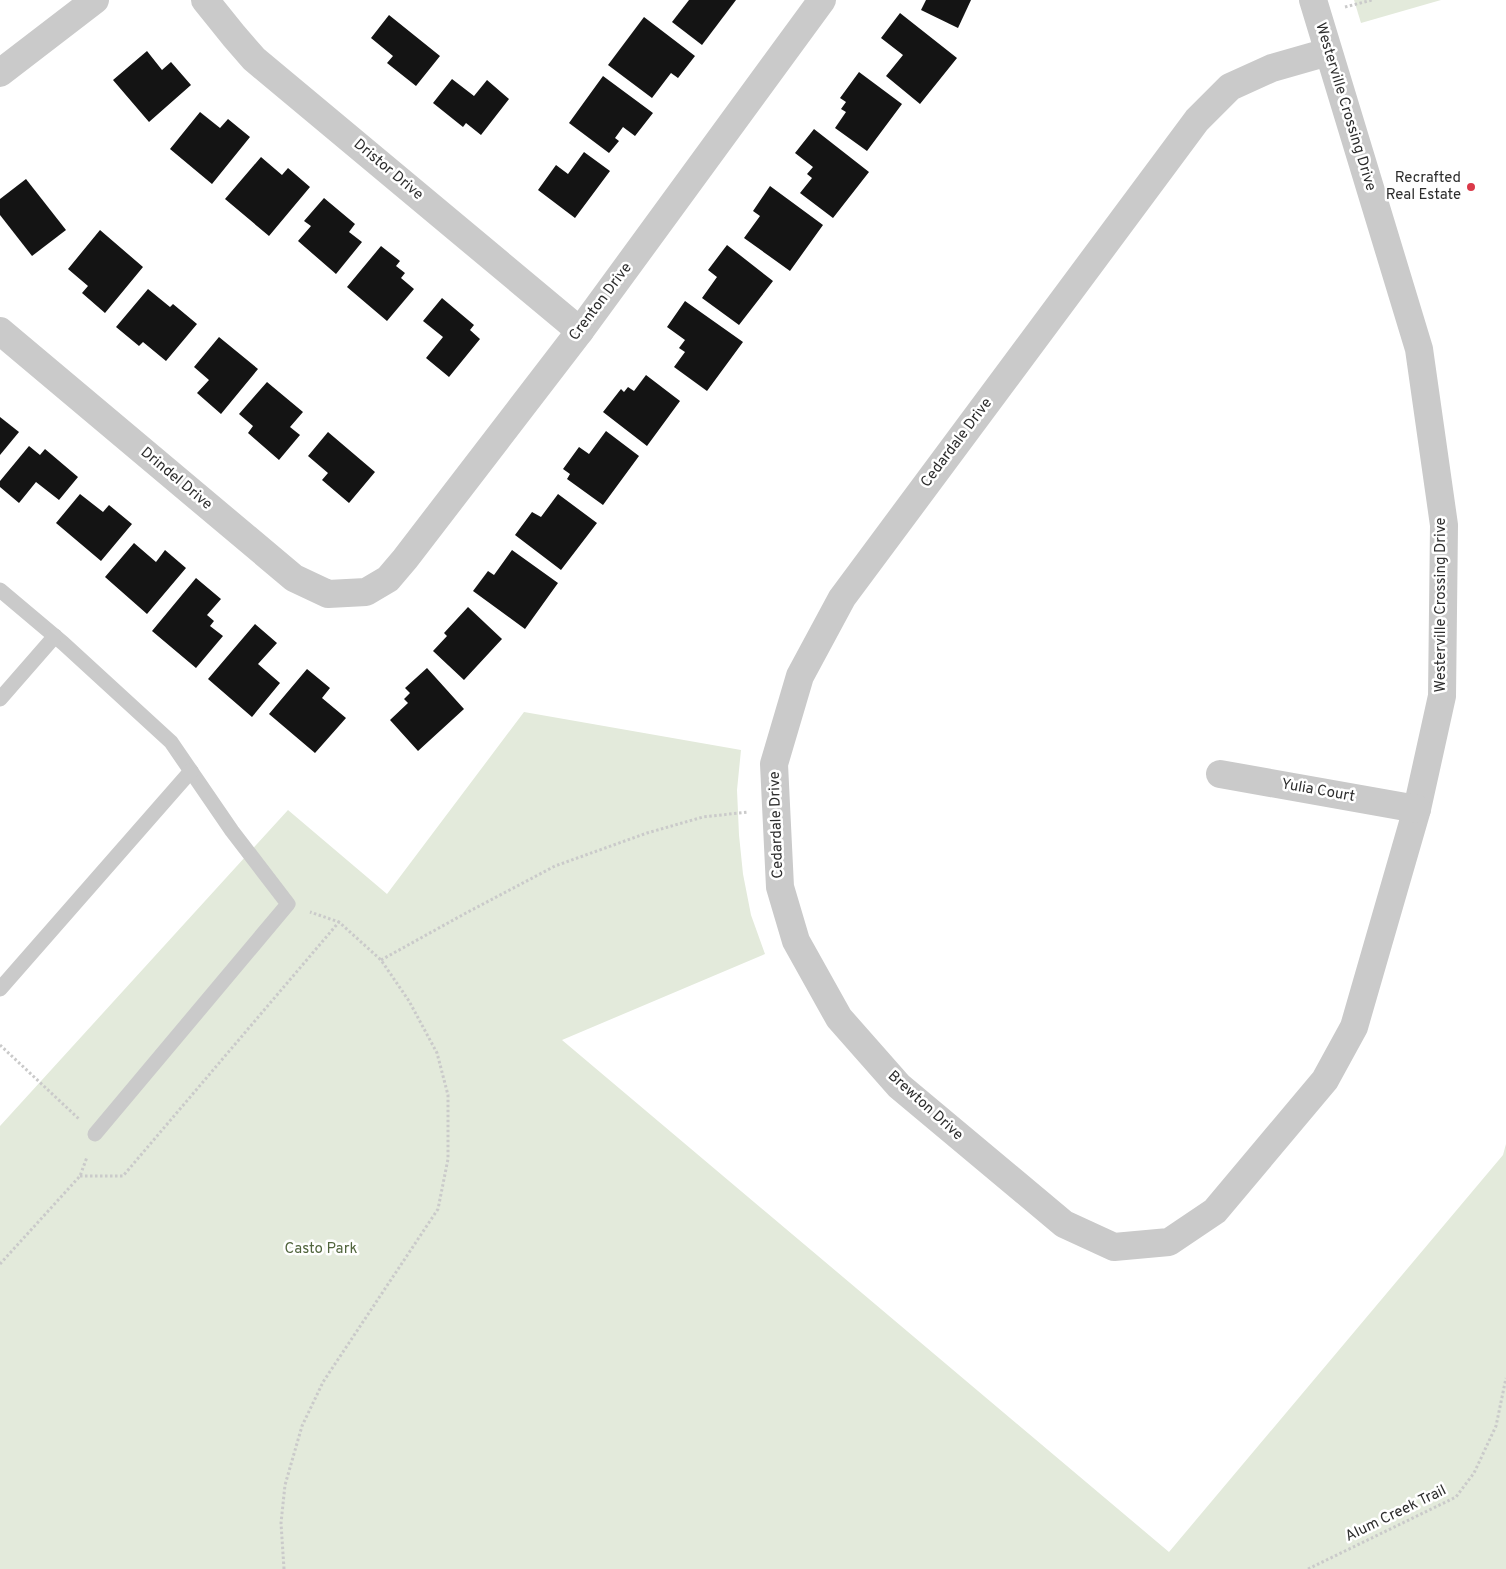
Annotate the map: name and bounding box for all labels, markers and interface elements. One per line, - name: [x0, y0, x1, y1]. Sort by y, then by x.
- street label: Westerville Crossing Drive: [1310, 20, 1380, 194]
- street label: Dristor Drive: [349, 135, 427, 205]
- place label: Recrafted Real Estate: [1386, 169, 1461, 205]
- marker: Recrafted Real Estate: [1465, 181, 1477, 193]
- street label: Crenton Drive: [565, 259, 637, 345]
- street label: Cedardale Drive: [917, 394, 997, 492]
- street label: Drindel Drive: [136, 443, 216, 515]
- street label: Westerville Crossing Drive: [1432, 517, 1451, 693]
- street label: Cedardale Drive: [766, 771, 788, 879]
- street label: Yulia Court: [1280, 775, 1356, 807]
- street label: Brewton Drive: [883, 1067, 967, 1145]
- park label: Casto Park: [285, 1240, 357, 1259]
- street label: Alum Creek Trail: [1342, 1481, 1450, 1547]

